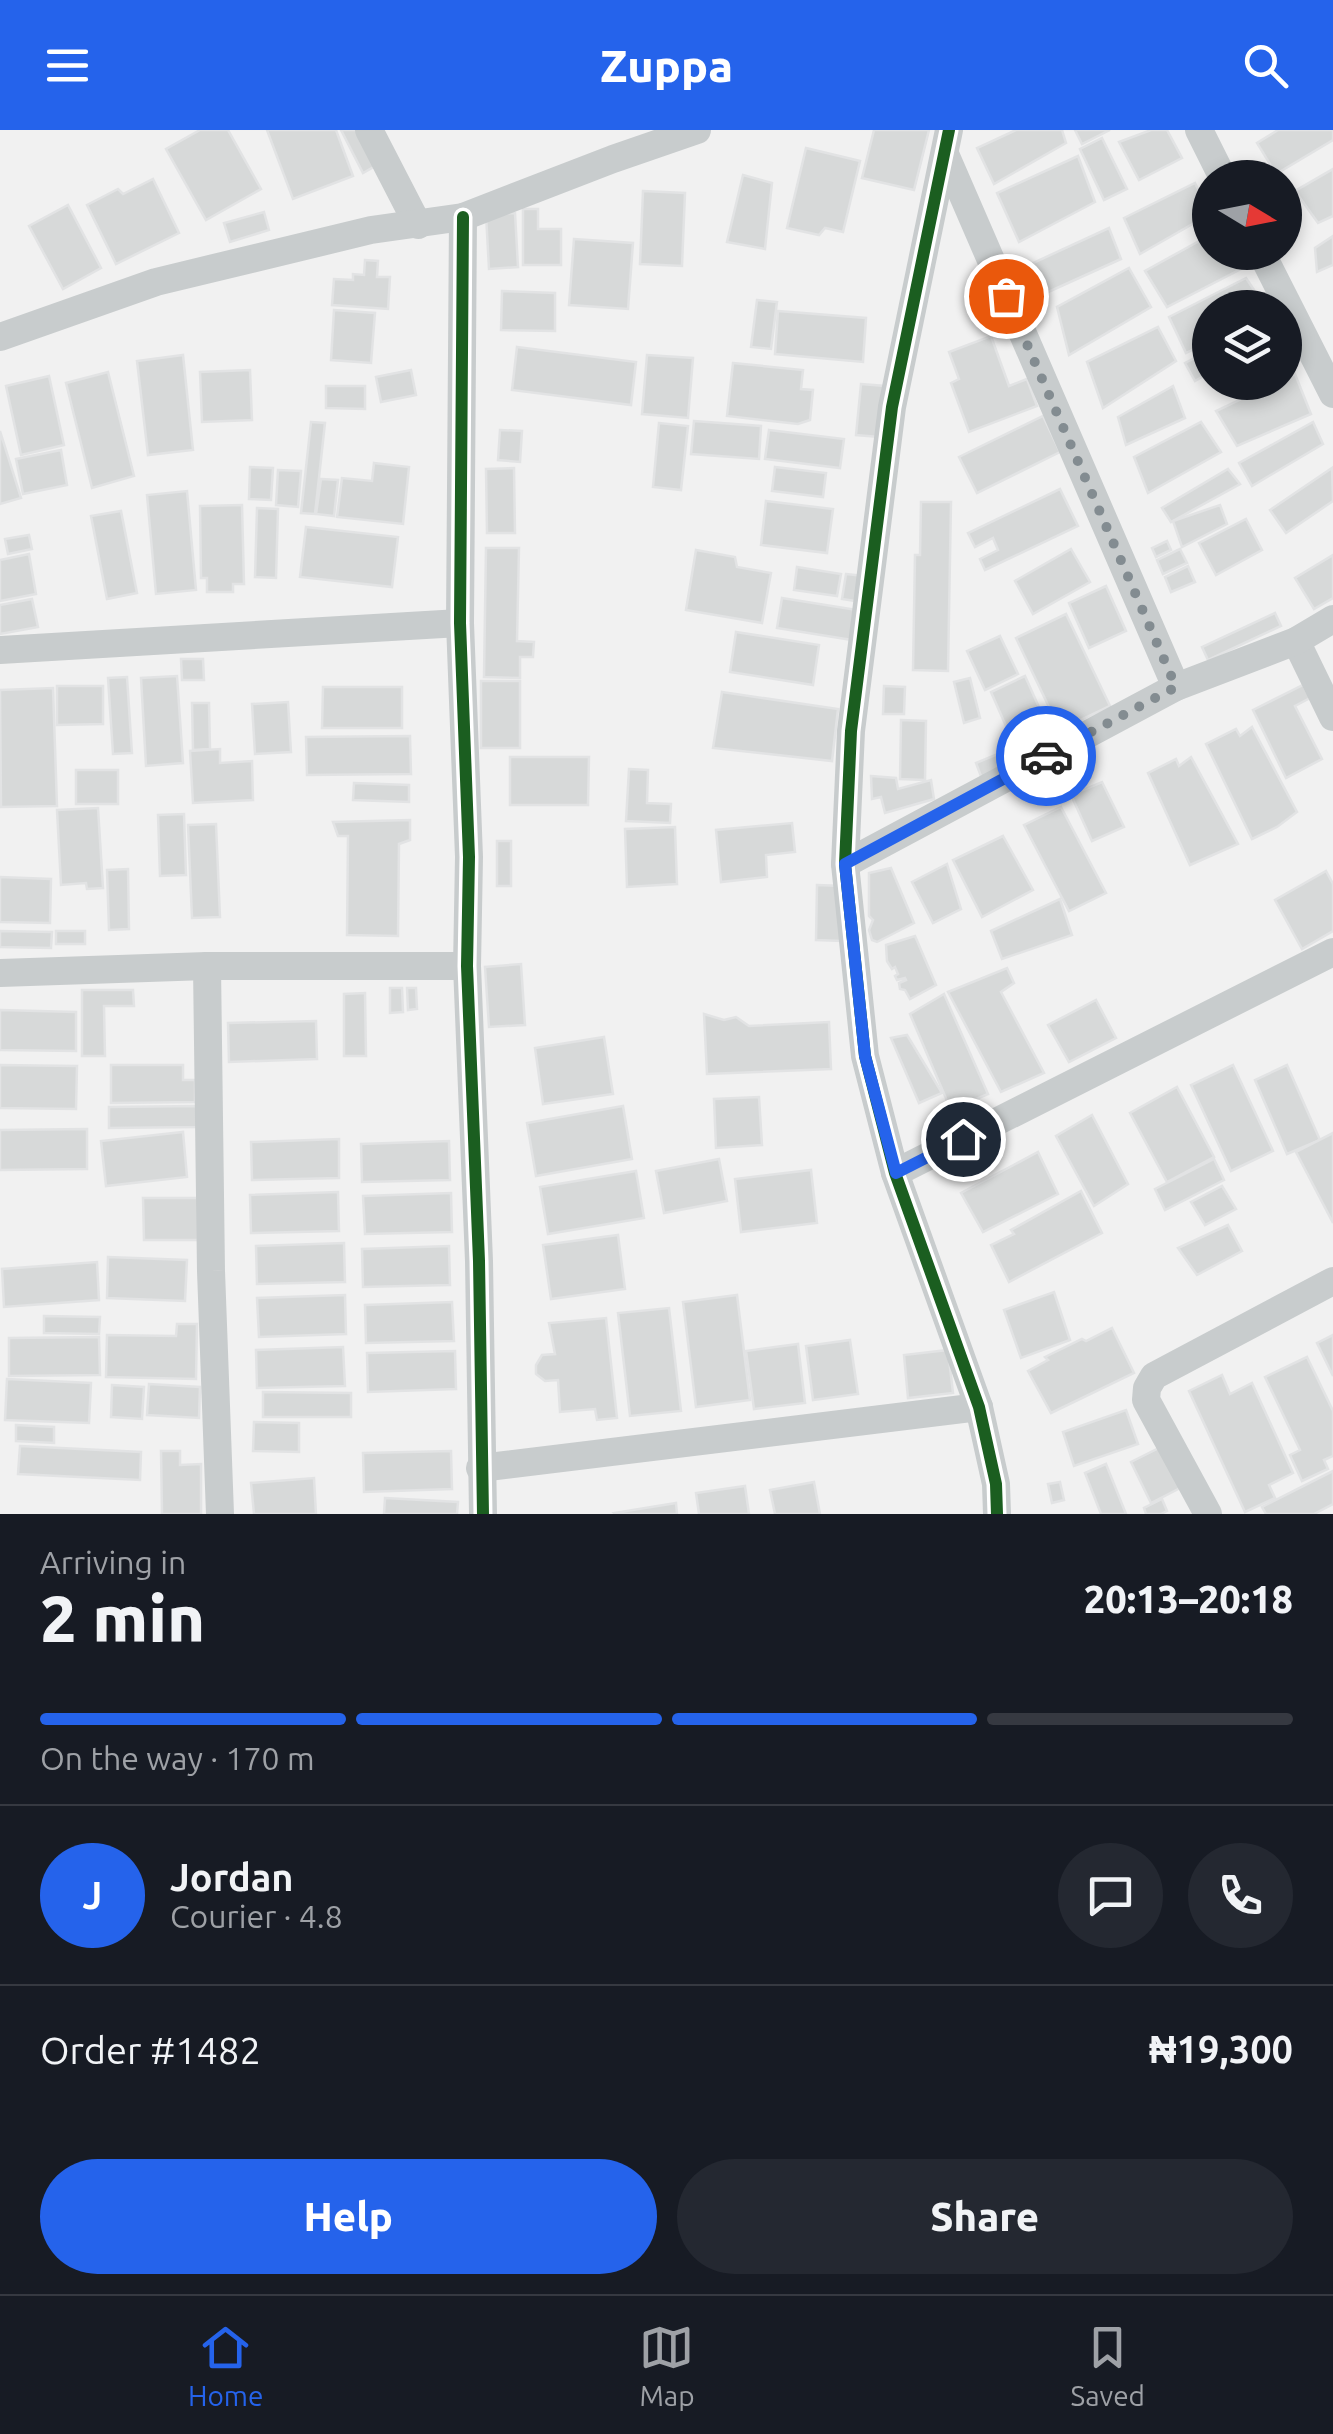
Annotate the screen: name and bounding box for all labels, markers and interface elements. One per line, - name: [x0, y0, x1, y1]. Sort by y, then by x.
- icon: menu: [40, 38, 95, 93]
- icon: search: [1238, 38, 1293, 93]
- text: Zuppa: [600, 40, 733, 91]
- north arrow: [1192, 160, 1302, 270]
- map controls: [1192, 160, 1302, 400]
- pin: [964, 254, 1049, 339]
- icon: bag: [979, 269, 1034, 324]
- button: layers: [1192, 290, 1302, 400]
- courier: [996, 706, 1096, 806]
- icon: car: [1019, 729, 1074, 784]
- pin: [921, 1097, 1006, 1182]
- icon: home: [936, 1112, 991, 1167]
- text: Arriving in: [40, 1544, 186, 1580]
- text: 20:13–20:18: [1084, 1578, 1293, 1620]
- text: 2 min: [40, 1581, 205, 1654]
- text: On the way · 170 m: [40, 1740, 315, 1776]
- button: chat: [1058, 1843, 1163, 1948]
- button: phone: [1188, 1843, 1293, 1948]
- text: Jordan: [170, 1856, 294, 1898]
- text: J: [83, 1874, 102, 1916]
- text: Courier · 4.8: [170, 1898, 343, 1934]
- text: ₦19,300: [1149, 2028, 1293, 2070]
- text: Order #1482: [40, 2029, 261, 2071]
- button: Help: [40, 2159, 657, 2274]
- button: Share: [677, 2159, 1293, 2274]
- tab: Home: [188, 2320, 264, 2411]
- tab: Map: [639, 2320, 695, 2411]
- tab: Saved: [1070, 2320, 1145, 2411]

